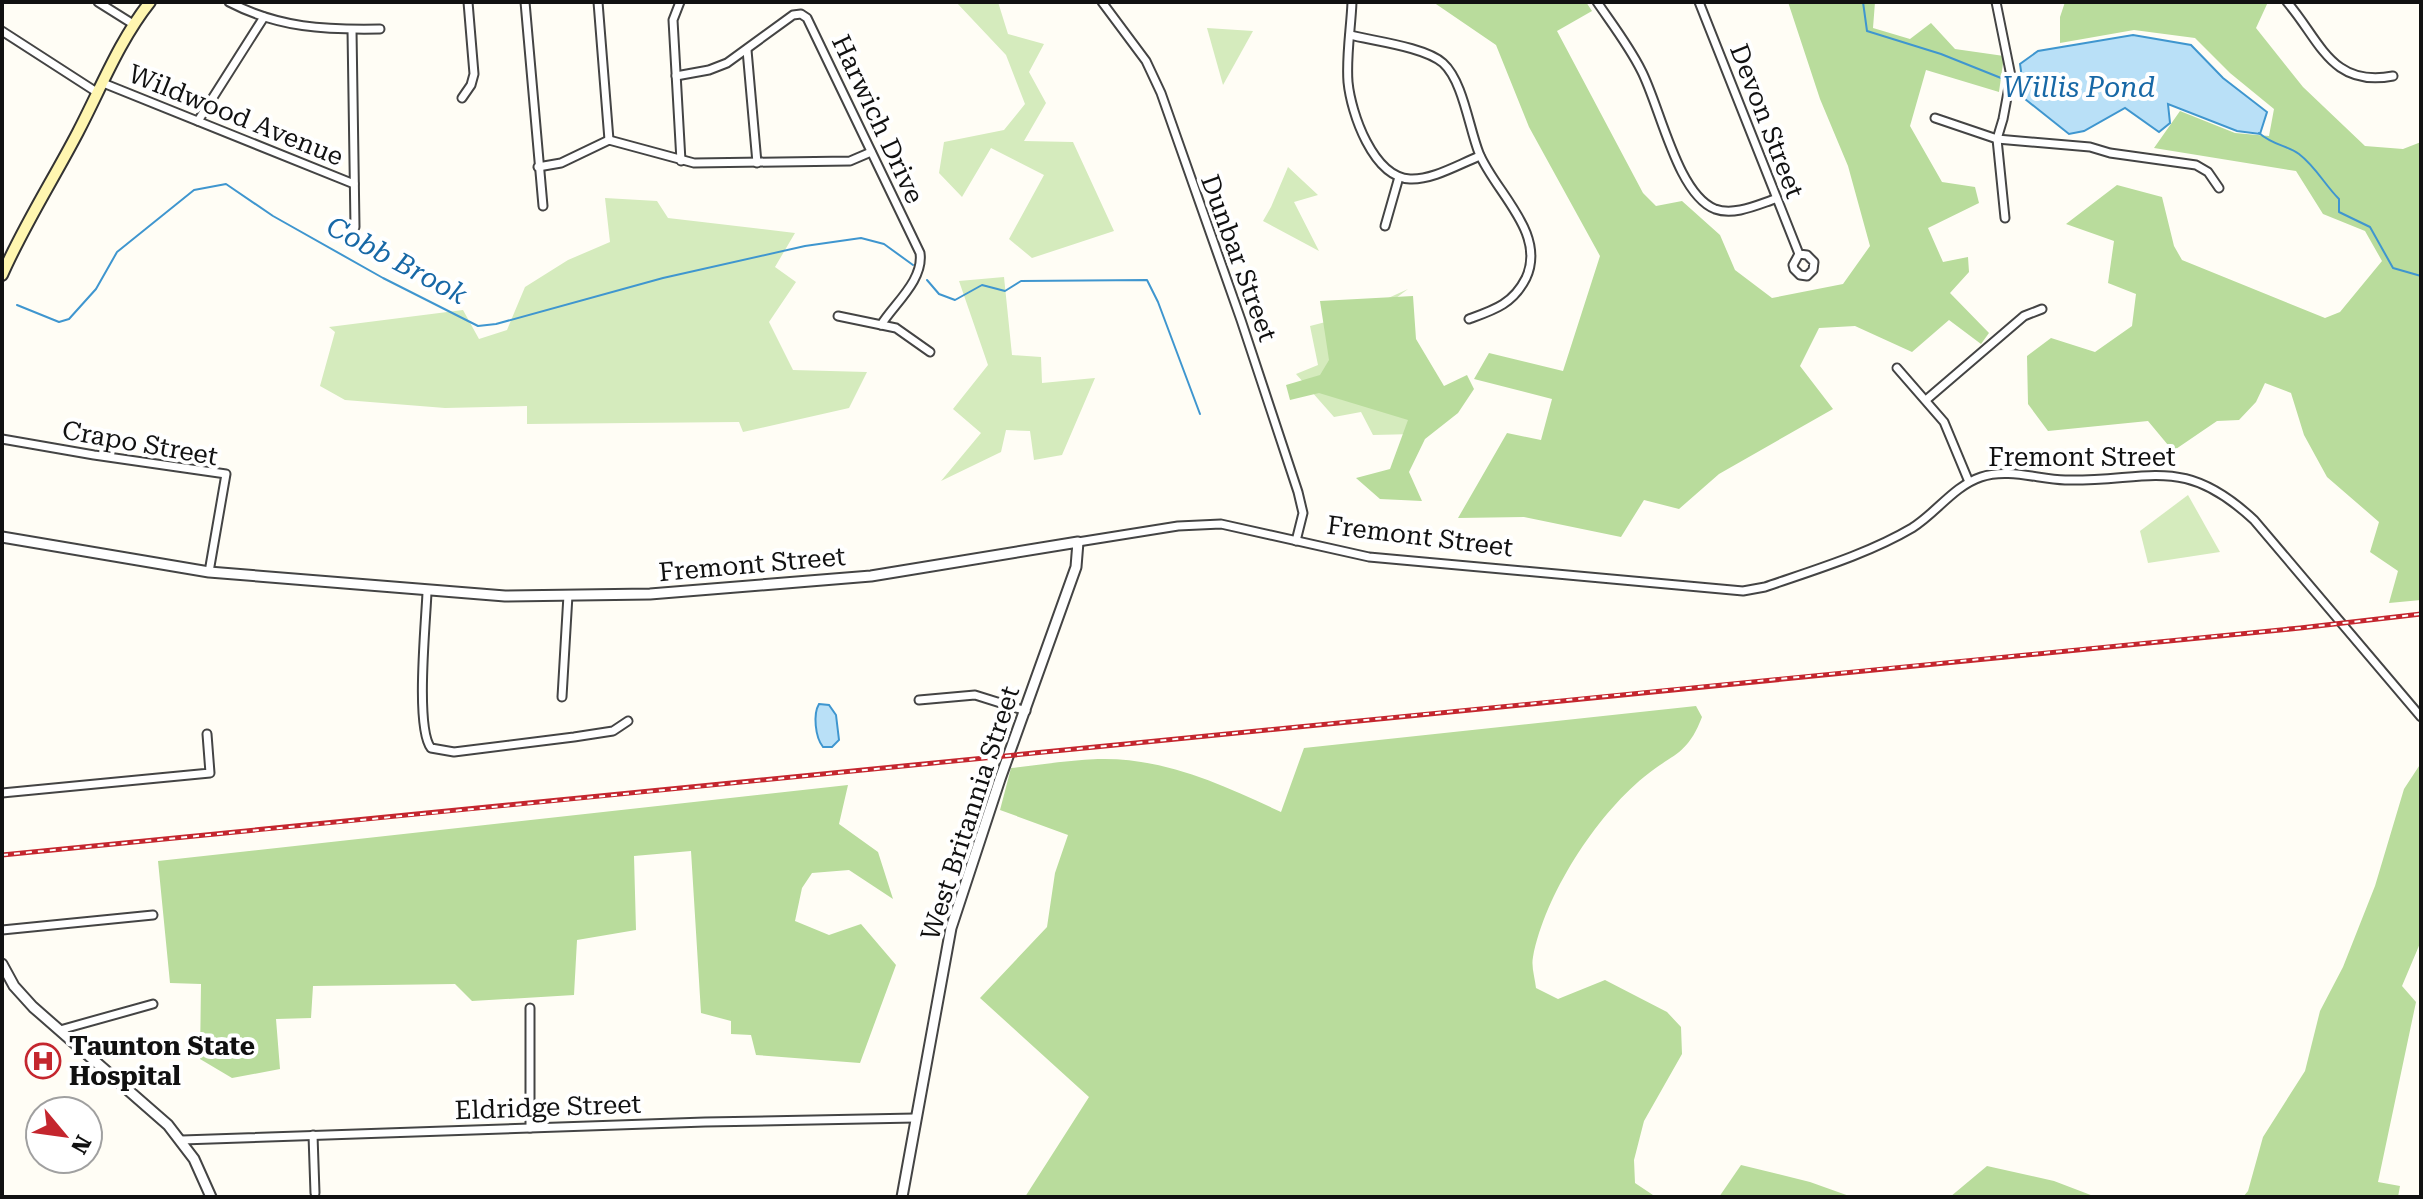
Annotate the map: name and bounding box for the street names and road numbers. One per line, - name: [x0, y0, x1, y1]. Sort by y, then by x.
- street label: Harwich Drive: [826, 30, 930, 208]
- street label: Devon Street: [1724, 40, 1810, 203]
- street label: Wildwood Avenue: [124, 58, 348, 172]
- street label: Dunbar Street: [1195, 171, 1283, 346]
- street label: Crapo Street: [60, 415, 220, 471]
- street label: Fremont Street: [1988, 442, 2176, 472]
- street label: Fremont Street: [1325, 510, 1515, 562]
- street label: Fremont Street: [657, 541, 847, 587]
- street label: West Britannia Street: [915, 682, 1025, 944]
- street label: Eldridge Street: [454, 1089, 642, 1125]

